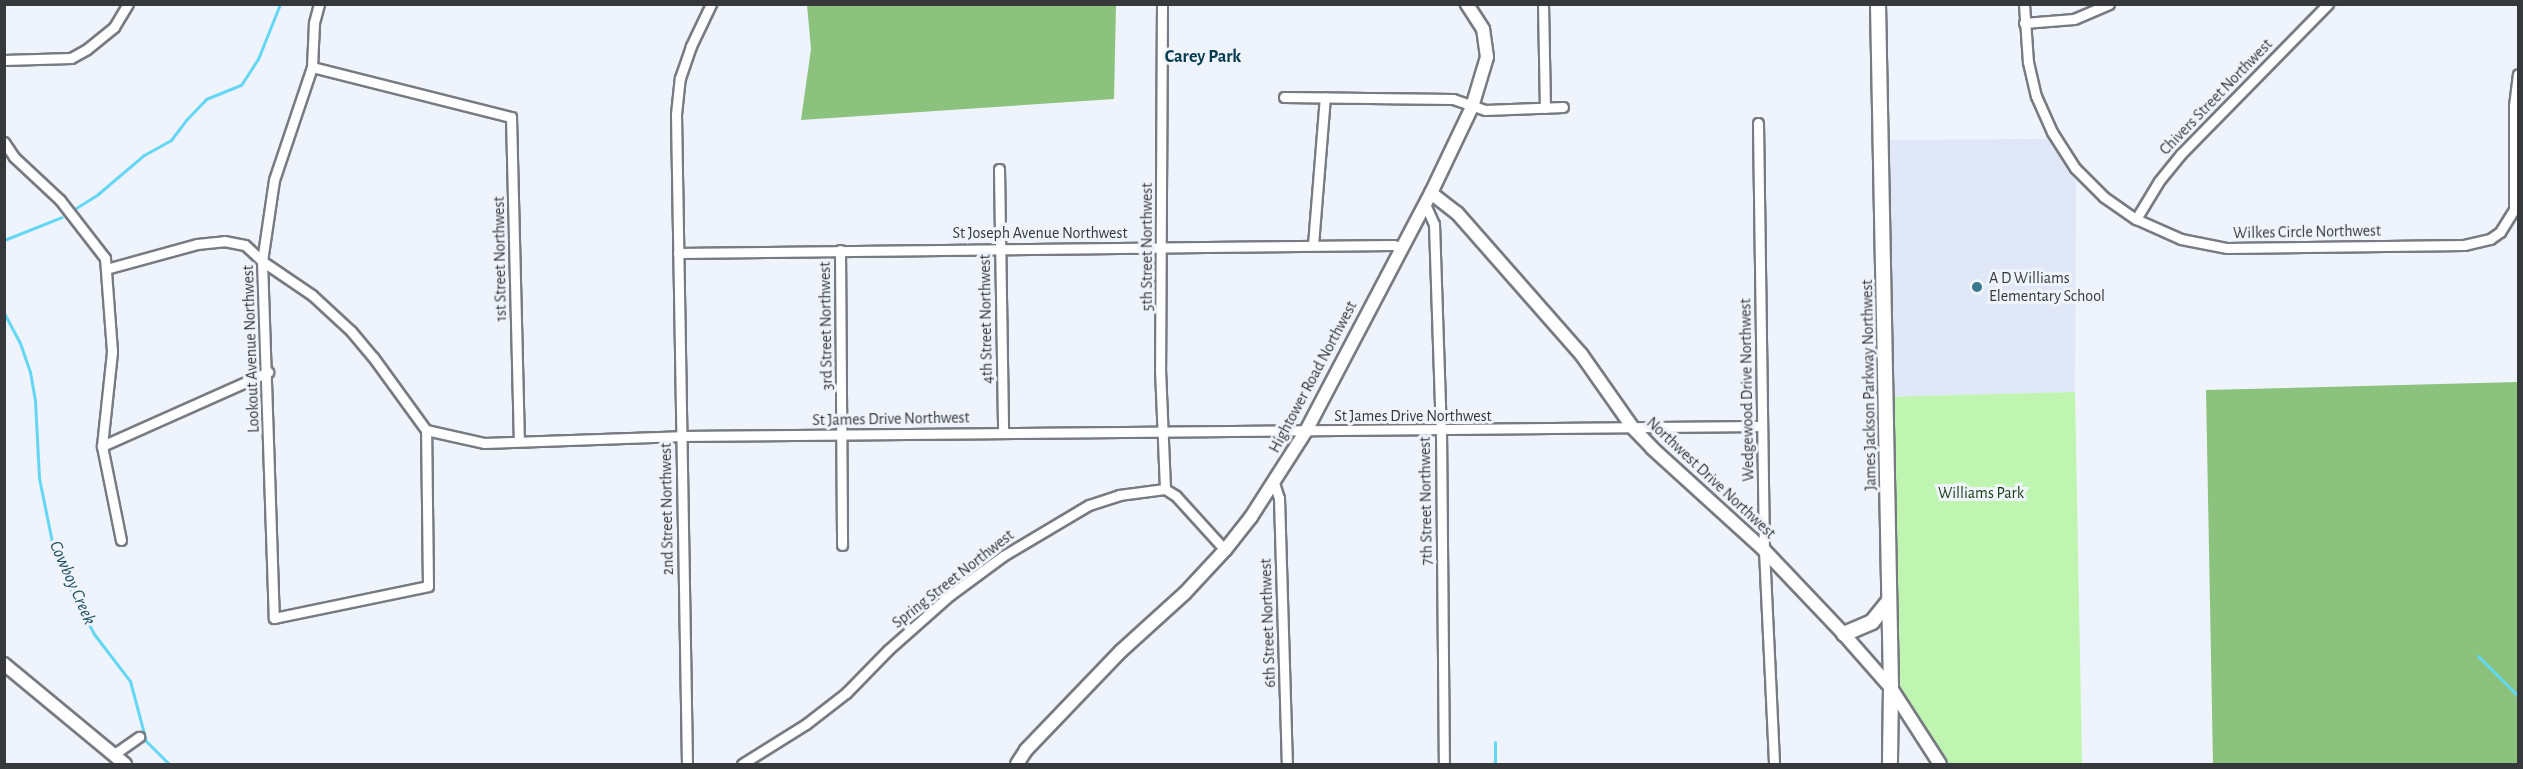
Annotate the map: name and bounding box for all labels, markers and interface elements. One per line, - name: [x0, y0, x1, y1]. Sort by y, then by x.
- street label: Chivers Street Northwest: [2156, 35, 2276, 159]
- district label: Carey Park: [1165, 46, 1241, 68]
- street label: 5th Street Northwest: [1137, 183, 1157, 311]
- street label: 1st Street Northwest: [489, 196, 511, 322]
- street label: Wilkes Circle Northwest: [2233, 221, 2381, 243]
- street label: St Joseph Avenue Northwest: [952, 223, 1128, 243]
- street label: 4th Street Northwest: [975, 254, 997, 384]
- street label: 3rd Street Northwest: [815, 262, 837, 390]
- street label: Lookout Avenue Northwest: [238, 265, 264, 433]
- place label: A D Williams Elementary School: [1989, 268, 2105, 306]
- street label: James Jackson Parkway Northwest: [1858, 279, 1880, 491]
- marker: A D Williams Elementary School: [1970, 280, 1984, 294]
- street label: Hightower Road Northwest: [1265, 298, 1361, 456]
- street label: Wedgewood Drive Northwest: [1736, 298, 1758, 482]
- street label: St James Drive Northwest: [1334, 406, 1492, 426]
- street label: St James Drive Northwest: [812, 408, 970, 430]
- street label: Northwest Drive Northwest: [1642, 413, 1780, 543]
- street label: 7th Street Northwest: [1415, 437, 1437, 565]
- street label: 2nd Street Northwest: [656, 443, 678, 575]
- park label: Williams Park: [1938, 483, 2024, 503]
- street label: Spring Street Northwest: [888, 526, 1018, 632]
- water label: Cowboy Creek: [44, 538, 100, 628]
- street label: 6th Street Northwest: [1256, 558, 1280, 688]

